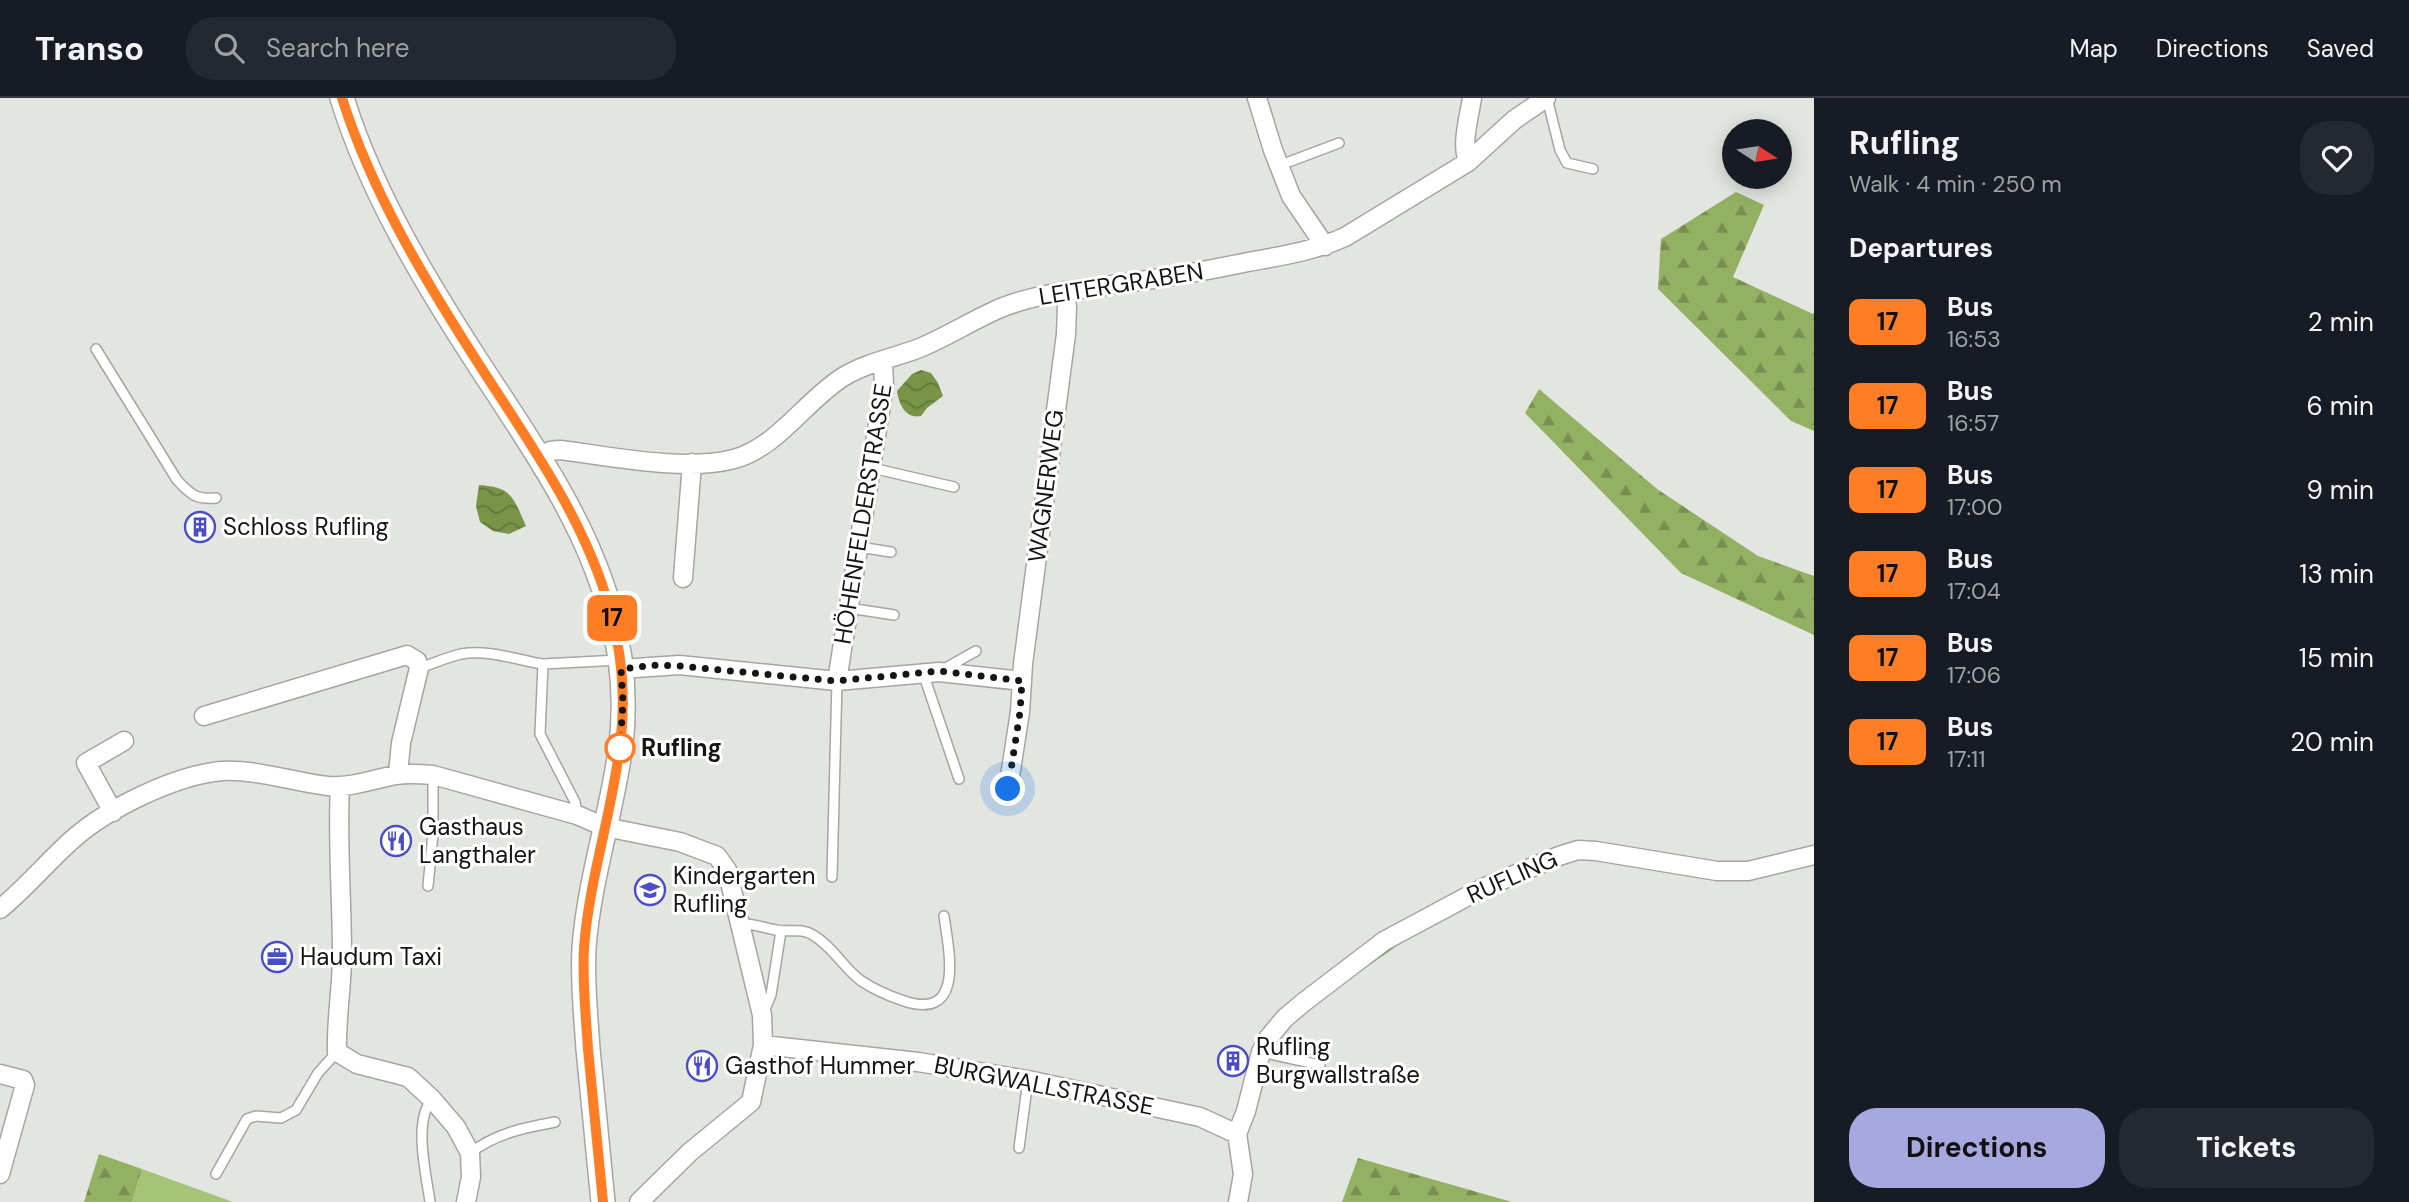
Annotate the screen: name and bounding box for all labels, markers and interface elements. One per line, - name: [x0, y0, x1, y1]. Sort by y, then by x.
- search box: [186, 17, 676, 80]
- text: Transo: [35, 27, 144, 70]
- icon: search: [210, 29, 248, 67]
- text: Search here: [266, 31, 410, 65]
- text: Map: [2070, 33, 2118, 64]
- text: Directions: [2156, 33, 2269, 64]
- text: Saved: [2307, 33, 2374, 64]
- north arrow: [1722, 119, 1792, 189]
- map controls: [1722, 119, 1792, 189]
- text: Rufling: [1849, 121, 1960, 164]
- button: heart: [2300, 121, 2374, 195]
- text: Walk · 4 min · 250 m: [1849, 169, 2062, 199]
- text: Departures: [1849, 231, 1993, 265]
- street label: LEITERGRABEN: [1036, 255, 1205, 312]
- text: Bus: [1947, 290, 1993, 324]
- text: 2 min: [2308, 305, 2374, 339]
- text: 17: [1877, 306, 1898, 337]
- text: 16:53: [1947, 324, 2001, 354]
- text: Bus: [1947, 374, 1993, 408]
- street label: HÖHENFELDERSTRASSE: [827, 381, 898, 646]
- text: 6 min: [2306, 389, 2374, 423]
- text: 17: [1877, 390, 1898, 421]
- street label: WAGNERWEG: [1021, 408, 1070, 564]
- text: 16:57: [1947, 408, 1999, 438]
- text: Bus: [1947, 458, 1993, 492]
- text: 9 min: [2306, 473, 2374, 507]
- text: 17: [1877, 474, 1898, 505]
- text: 17:00: [1947, 492, 2003, 522]
- building icon: Schloss Rufling: [183, 510, 217, 544]
- place label: Schloss Rufling: [223, 511, 389, 542]
- text: Bus: [1947, 542, 1993, 576]
- text: 13 min: [2299, 557, 2374, 591]
- text: 17: [1877, 558, 1898, 589]
- text: 17:04: [1947, 576, 2001, 606]
- line badge: 17: [580, 595, 644, 641]
- text: 17: [601, 602, 623, 633]
- text: Bus: [1947, 626, 1993, 660]
- text: 15 min: [2299, 641, 2374, 675]
- text: 17: [1877, 642, 1898, 673]
- text: 17:06: [1947, 660, 2001, 690]
- text: Bus: [1947, 710, 1993, 744]
- text: 20 min: [2290, 725, 2374, 759]
- text: 17: [1877, 726, 1898, 757]
- place label: Rufling: [641, 732, 722, 763]
- marker: Rufling: [605, 733, 635, 763]
- text: 17:11: [1947, 744, 1985, 774]
- your location: [990, 771, 1025, 806]
- place label: Gasthaus Langthaler: [419, 811, 536, 870]
- restaurant icon: Gasthaus Langthaler: [379, 824, 413, 858]
- street label: RUFLING: [1462, 843, 1562, 910]
- place label: Kindergarten Rufling: [673, 860, 816, 919]
- school or university icon: Kindergarten Rufling: [633, 873, 667, 907]
- office icon: Haudum Taxi: [260, 940, 294, 974]
- place label: Haudum Taxi: [300, 941, 442, 972]
- place label: Rufling Burgwallstraße: [1256, 1031, 1420, 1090]
- building icon: Rufling Burgwallstraße: [1216, 1044, 1250, 1078]
- restaurant icon: Gasthof Hummer: [685, 1049, 719, 1083]
- street label: BURGWALLSTRASSE: [932, 1049, 1157, 1122]
- place label: Gasthof Hummer: [725, 1050, 915, 1081]
- button: Directions: [1849, 1108, 2105, 1188]
- button: Tickets: [2119, 1108, 2374, 1188]

